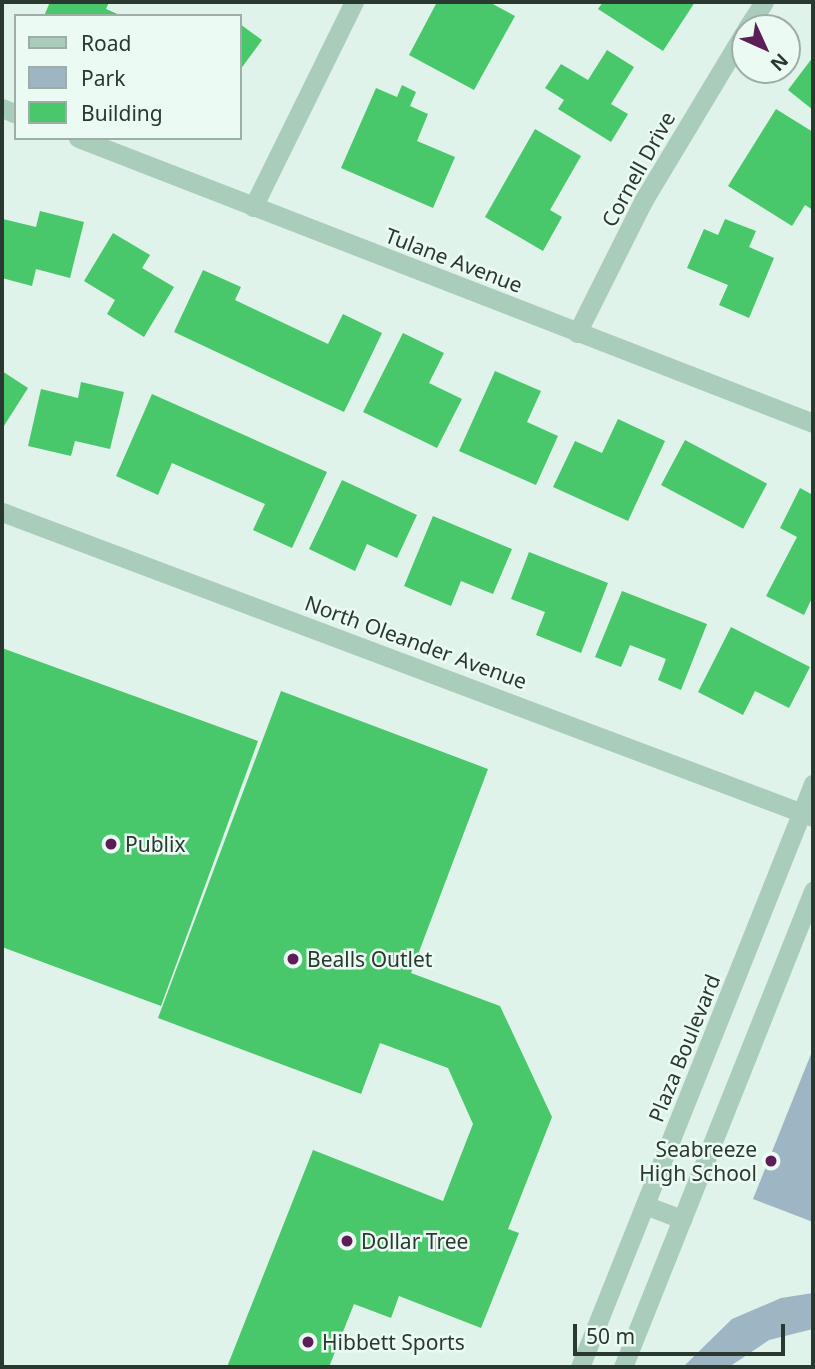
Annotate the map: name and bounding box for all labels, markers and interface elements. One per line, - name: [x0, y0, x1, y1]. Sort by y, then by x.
- legend: [14, 14, 242, 140]
- north arrow: [731, 14, 801, 84]
- text: Road: [81, 29, 131, 57]
- text: N: [765, 48, 794, 77]
- text: Park: [81, 64, 125, 92]
- text: Building: [81, 99, 163, 127]
- street label: Cornell Drive: [596, 107, 680, 231]
- street label: Tulane Avenue: [382, 222, 526, 298]
- street label: North Oleander Avenue: [302, 590, 530, 694]
- place label: Publix: [125, 831, 186, 857]
- marker: Publix: [103, 836, 119, 852]
- place label: Bealls Outlet: [307, 946, 432, 972]
- marker: Bealls Outlet: [285, 951, 301, 967]
- street label: Plaza Boulevard: [643, 971, 725, 1125]
- place label: Seabreeze High School: [639, 1136, 757, 1186]
- marker: Seabreeze High School: [763, 1153, 779, 1169]
- place label: Dollar Tree: [361, 1228, 468, 1254]
- marker: Dollar Tree: [339, 1233, 355, 1249]
- scale bar: [577, 1310, 789, 1354]
- text: 50 m: [586, 1322, 635, 1350]
- place label: Hibbett Sports: [322, 1329, 465, 1355]
- marker: Hibbett Sports: [300, 1334, 316, 1350]

